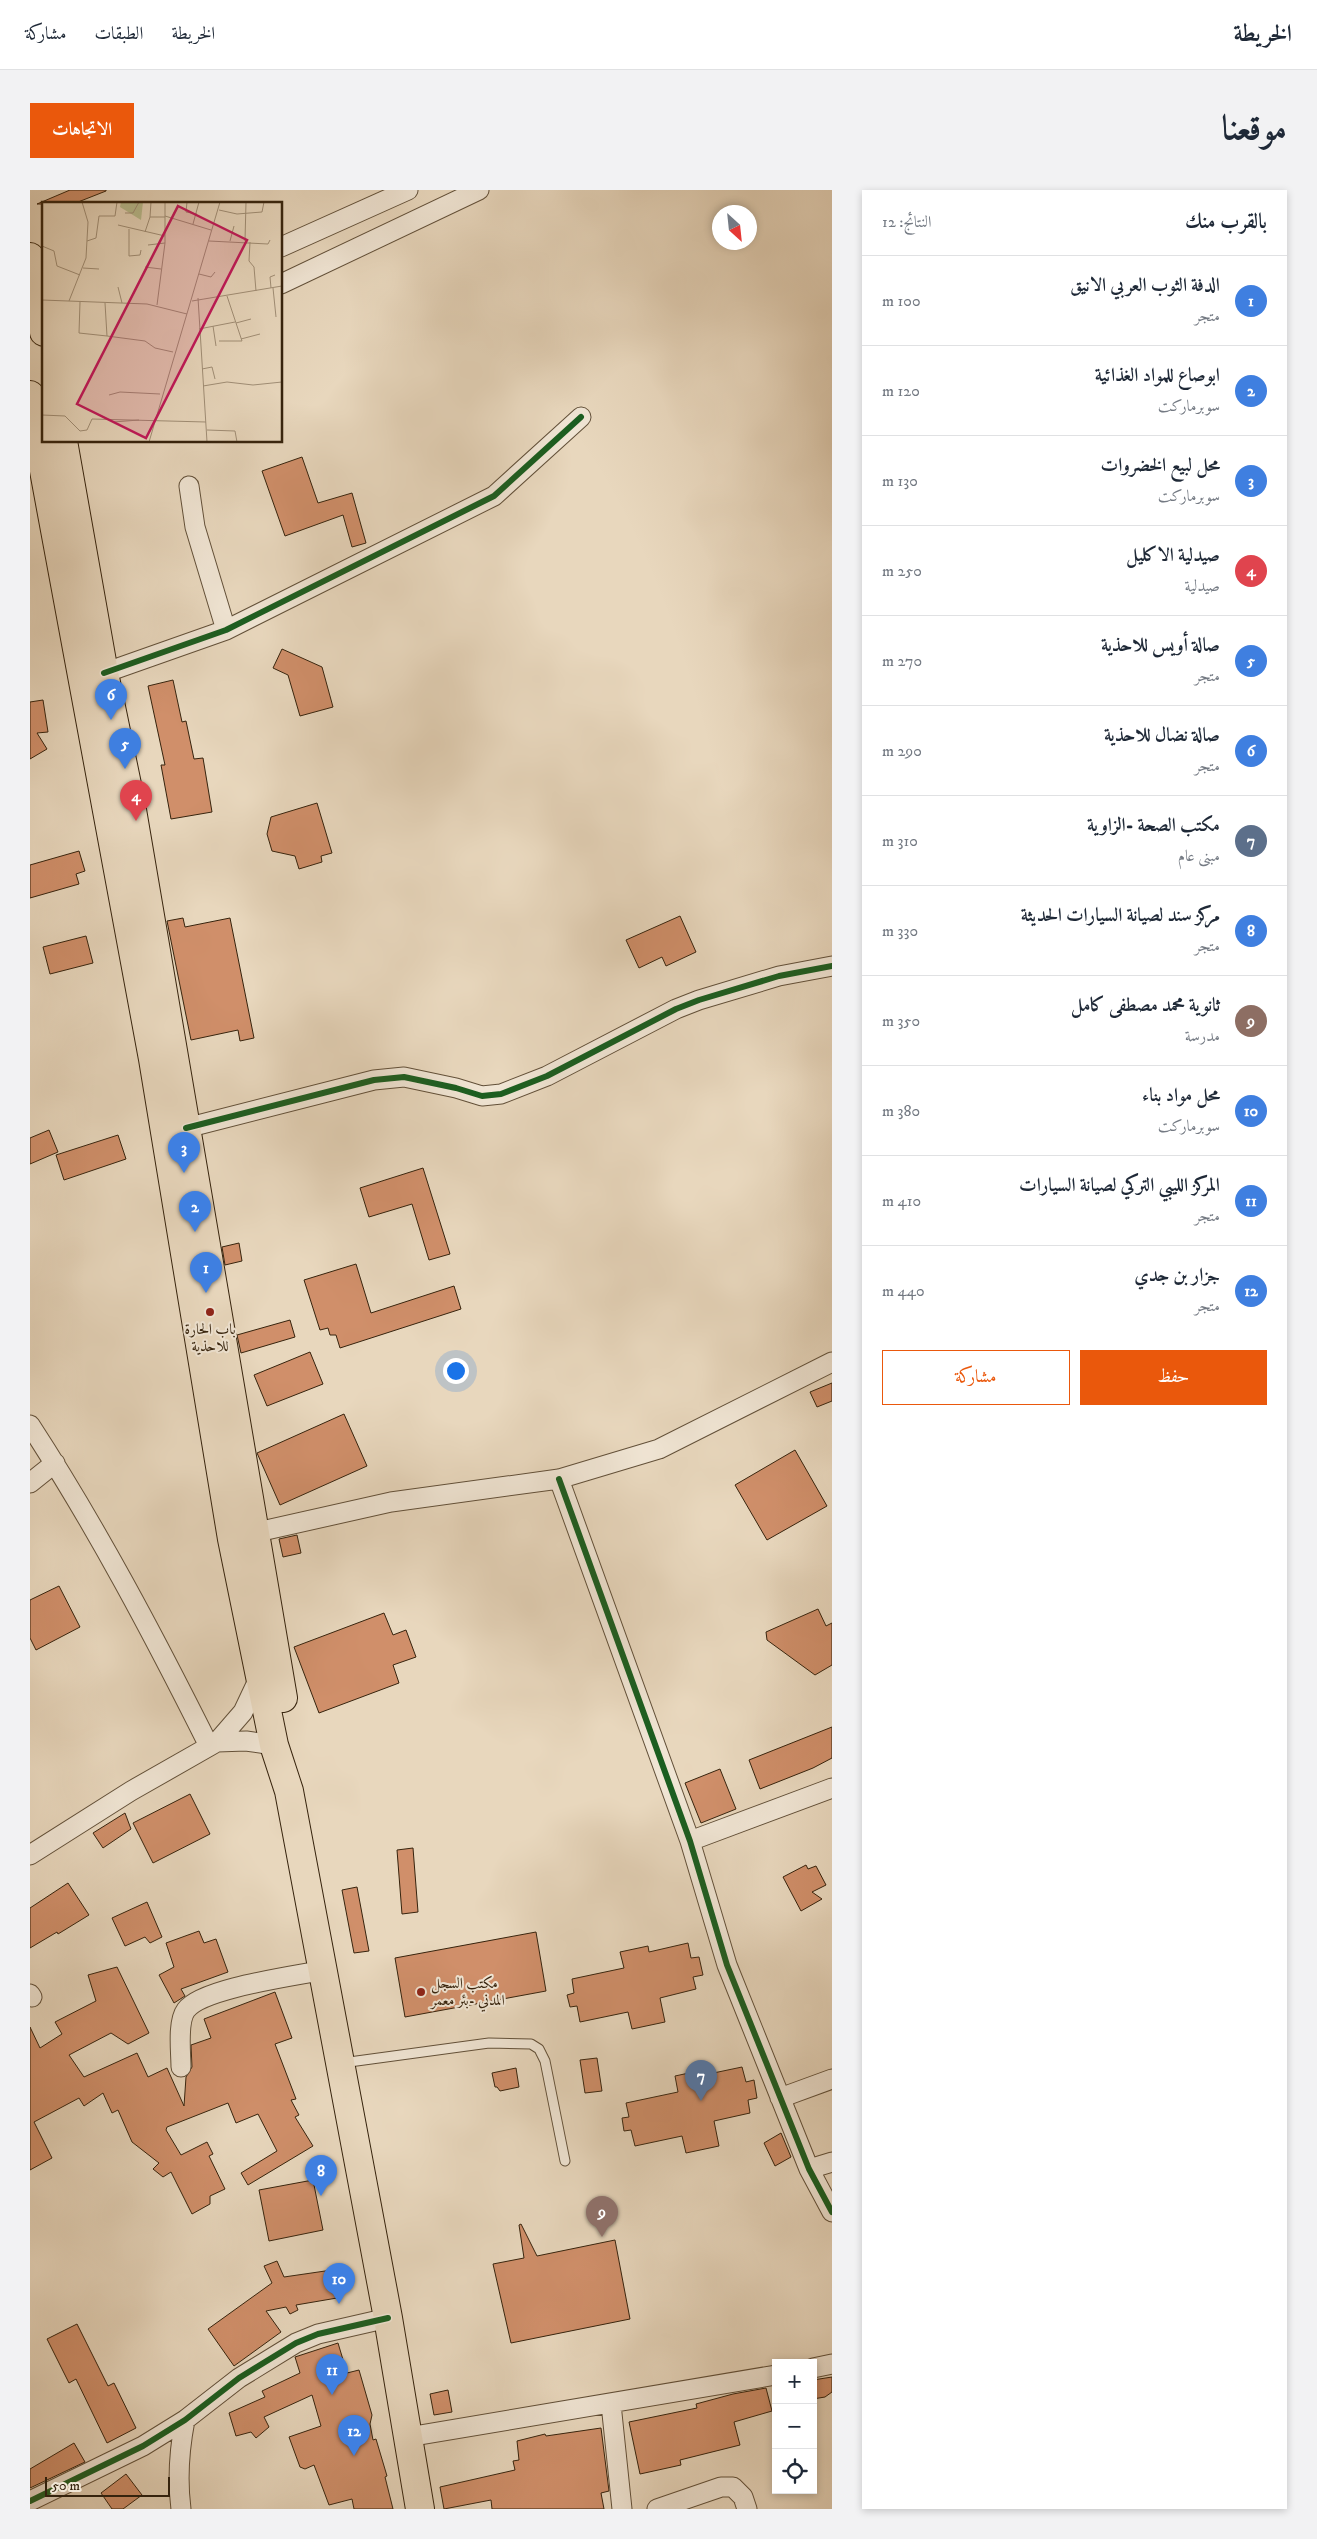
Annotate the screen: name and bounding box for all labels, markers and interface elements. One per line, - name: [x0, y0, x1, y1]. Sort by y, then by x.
- text: الخريطة: [1234, 19, 1292, 49]
- text: مشاركة: [25, 23, 66, 45]
- text: الطبقات: [94, 23, 143, 45]
- text: الخريطة: [171, 23, 215, 45]
- button: الاتجاهات: [30, 103, 134, 158]
- text: موقعنا: [1222, 107, 1287, 151]
- inset map: [42, 202, 282, 442]
- north arrow: [712, 205, 757, 250]
- text: بالقرب منك: [1185, 209, 1267, 235]
- text: النتائج: 12: [882, 212, 931, 232]
- text: الدفة الثوب العربي الانيق: [1070, 274, 1220, 297]
- text: 100 m: [882, 291, 921, 311]
- text: 1: [1248, 291, 1254, 311]
- text: متجر: [1195, 306, 1220, 326]
- text: ابوصاع للمواد الغذائية: [1095, 364, 1220, 387]
- text: 120 m: [882, 381, 920, 401]
- text: 2: [1247, 381, 1255, 401]
- text: سوبرماركت: [1158, 396, 1220, 416]
- text: محل لبيع الخضروات: [1101, 454, 1220, 477]
- text: 130 m: [882, 471, 918, 491]
- text: 3: [1248, 471, 1254, 491]
- text: سوبرماركت: [1158, 486, 1220, 506]
- text: صيدلية الاكليل: [1126, 544, 1220, 567]
- text: 250 m: [882, 561, 922, 581]
- text: 4: [1246, 561, 1256, 581]
- text: صيدلية: [1185, 576, 1220, 596]
- text: صالة أويس للاحذية: [1101, 634, 1220, 657]
- text: 270 m: [882, 651, 922, 671]
- text: 5: [1247, 651, 1255, 671]
- text: متجر: [1195, 666, 1220, 686]
- pin: 6: [95, 679, 127, 720]
- text: صالة نضال للاحذية: [1104, 724, 1220, 747]
- pin: 5: [109, 728, 141, 769]
- text: 290 m: [882, 741, 922, 761]
- text: 6: [1247, 741, 1255, 761]
- text: متجر: [1195, 756, 1220, 776]
- pin: 4: [120, 780, 152, 821]
- text: مكتب الصحة -الزاوية: [1087, 814, 1220, 837]
- text: 310 m: [882, 831, 918, 851]
- text: 7: [1247, 831, 1255, 851]
- text: مبنى عام: [1178, 846, 1220, 866]
- text: مركز سند لصيانة السيارات الحديثة: [1021, 904, 1220, 927]
- text: 330 m: [882, 921, 918, 941]
- text: 8: [1247, 921, 1255, 941]
- text: متجر: [1195, 936, 1220, 956]
- text: ثانوية محمد مصطفى كامل: [1071, 994, 1220, 1017]
- text: 350 m: [882, 1011, 920, 1031]
- text: 9: [1247, 1011, 1255, 1031]
- text: مدرسة: [1185, 1026, 1220, 1046]
- text: محل مواد بناء: [1142, 1084, 1220, 1107]
- text: 380 m: [882, 1101, 920, 1121]
- text: 10: [1244, 1101, 1258, 1121]
- text: سوبرماركت: [1158, 1116, 1220, 1136]
- pin: 3: [168, 1132, 200, 1173]
- text: المركز الليبي التركي لصيانة السيارات: [1019, 1174, 1220, 1197]
- pin: 2: [179, 1191, 211, 1232]
- text: 410 m: [882, 1191, 921, 1211]
- text: 11: [1245, 1191, 1257, 1211]
- text: متجر: [1195, 1206, 1220, 1226]
- pin: 1: [190, 1252, 222, 1293]
- text: جزار بن جدي: [1134, 1264, 1220, 1287]
- text: 440 m: [882, 1281, 925, 1301]
- text: 12: [1244, 1281, 1258, 1301]
- text: متجر: [1195, 1296, 1220, 1316]
- marker: باب الحارة للاحذية: [204, 1306, 216, 1318]
- place label: باب الحارة للاحذية: [184, 1320, 236, 1356]
- button: مشاركة: [882, 1350, 1070, 1405]
- button: حفظ: [1080, 1350, 1267, 1405]
- your location: [443, 1358, 469, 1384]
- place label: مكتب السجل المدني -بئر معمر: [429, 1974, 505, 2012]
- marker: مكتب السجل المدني -بئر معمر: [415, 1986, 427, 1998]
- pin: 7: [685, 2060, 717, 2101]
- pin: 8: [305, 2155, 337, 2196]
- pin: 9: [586, 2196, 618, 2237]
- pin: 10: [323, 2263, 355, 2304]
- pin: 11: [316, 2354, 348, 2395]
- map controls: [772, 2359, 817, 2494]
- button: +: [772, 2359, 817, 2404]
- button: −: [772, 2404, 817, 2449]
- pin: 12: [338, 2415, 370, 2456]
- button: locate: [772, 2449, 817, 2494]
- scale bar: [45, 2474, 170, 2497]
- text: 50 m: [52, 2477, 80, 2495]

